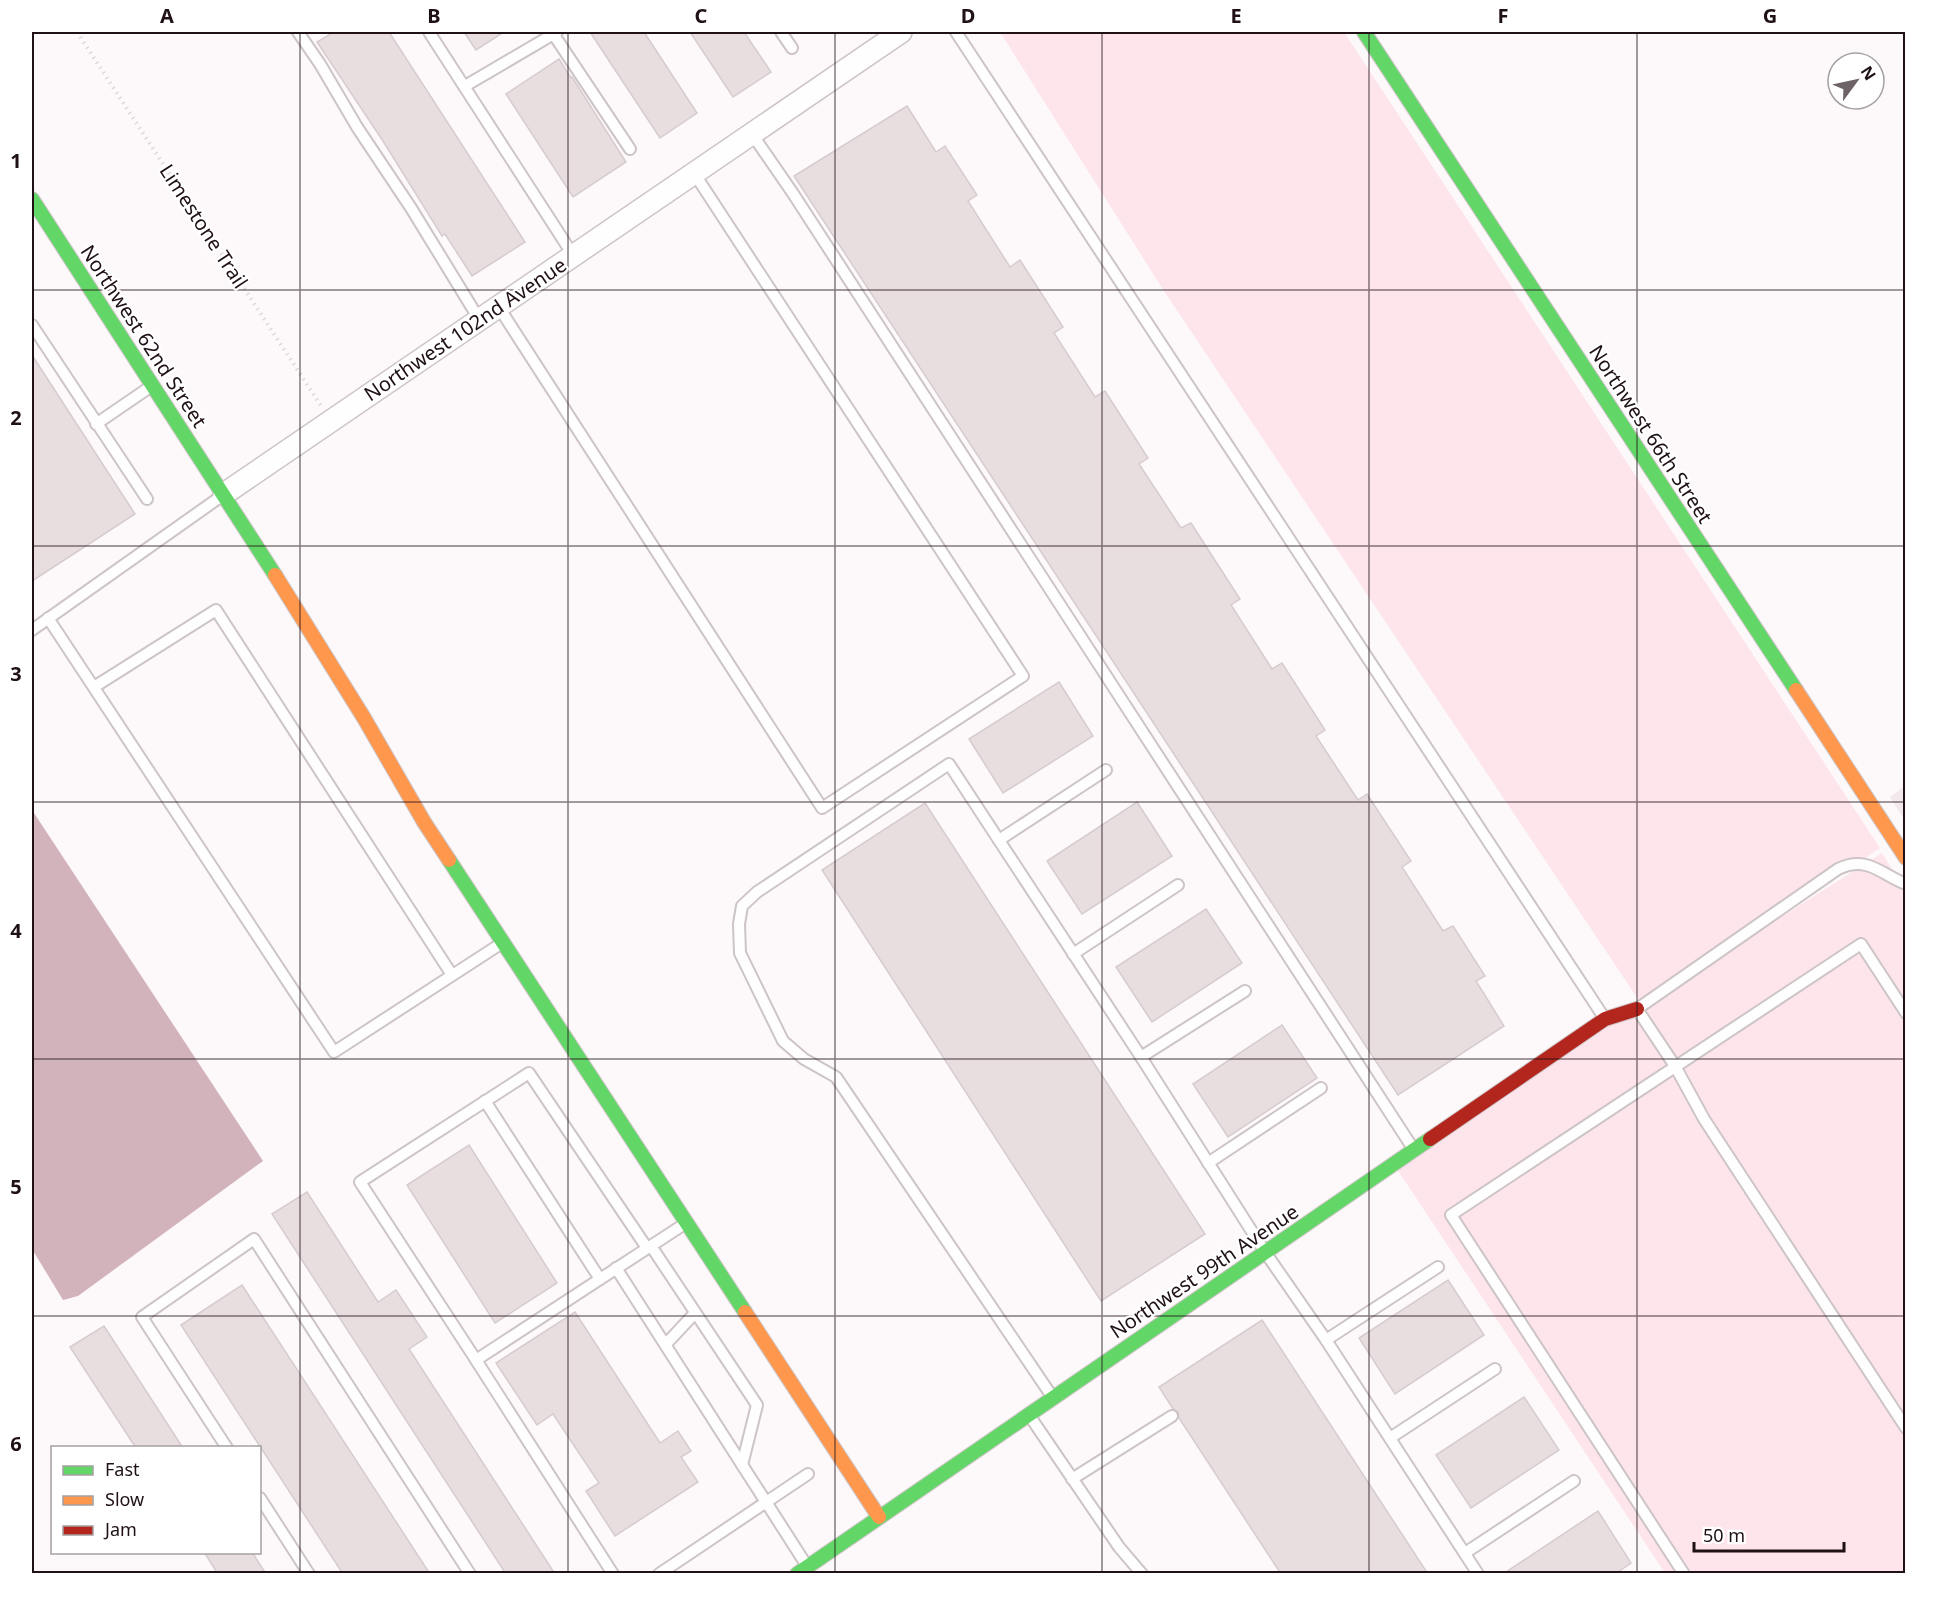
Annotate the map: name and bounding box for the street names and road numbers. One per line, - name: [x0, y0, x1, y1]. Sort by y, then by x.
- street label: Limestone Trail: [154, 159, 254, 293]
- street label: Northwest 62nd Street: [75, 239, 213, 433]
- street label: Northwest 102nd Avenue: [359, 251, 571, 407]
- street label: Northwest 66th Street: [1583, 340, 1719, 528]
- street label: Northwest 99th Avenue: [1104, 1198, 1304, 1344]

